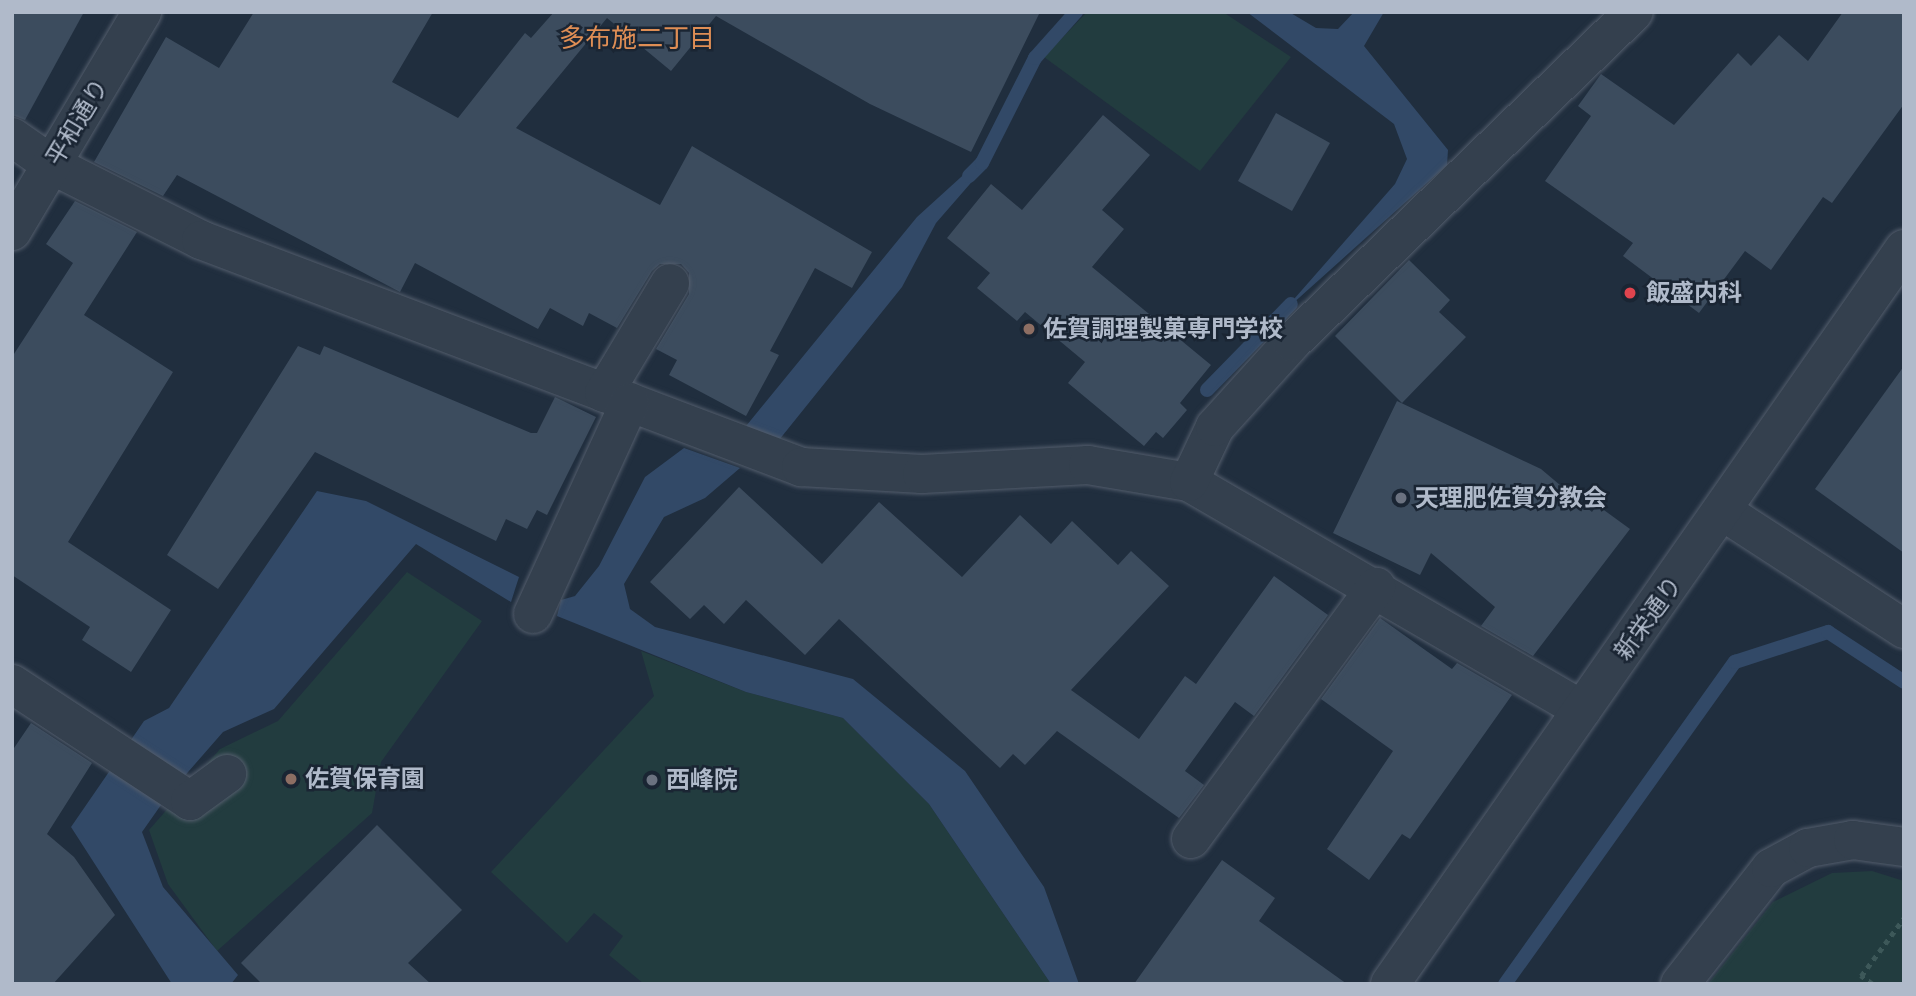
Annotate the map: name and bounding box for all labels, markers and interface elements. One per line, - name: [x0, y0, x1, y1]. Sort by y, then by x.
- district label: 多布施二丁目: [559, 23, 715, 55]
- street label: 平和通り: [40, 73, 114, 171]
- place label: 飯盛内科: [1646, 279, 1742, 307]
- marker: 飯盛内科: [1620, 283, 1640, 303]
- place label: 佐賀調理製菓専門学校: [1043, 315, 1283, 343]
- marker: 佐賀調理製菓専門学校: [1021, 321, 1037, 337]
- place label: 天理肥佐賀分教会: [1415, 484, 1607, 512]
- marker: 天理肥佐賀分教会: [1393, 490, 1409, 506]
- street label: 新栄通り: [1608, 571, 1688, 665]
- place label: 佐賀保育園: [305, 765, 425, 793]
- place label: 西峰院: [666, 766, 738, 794]
- marker: 佐賀保育園: [283, 771, 299, 787]
- marker: 西峰院: [644, 772, 660, 788]

